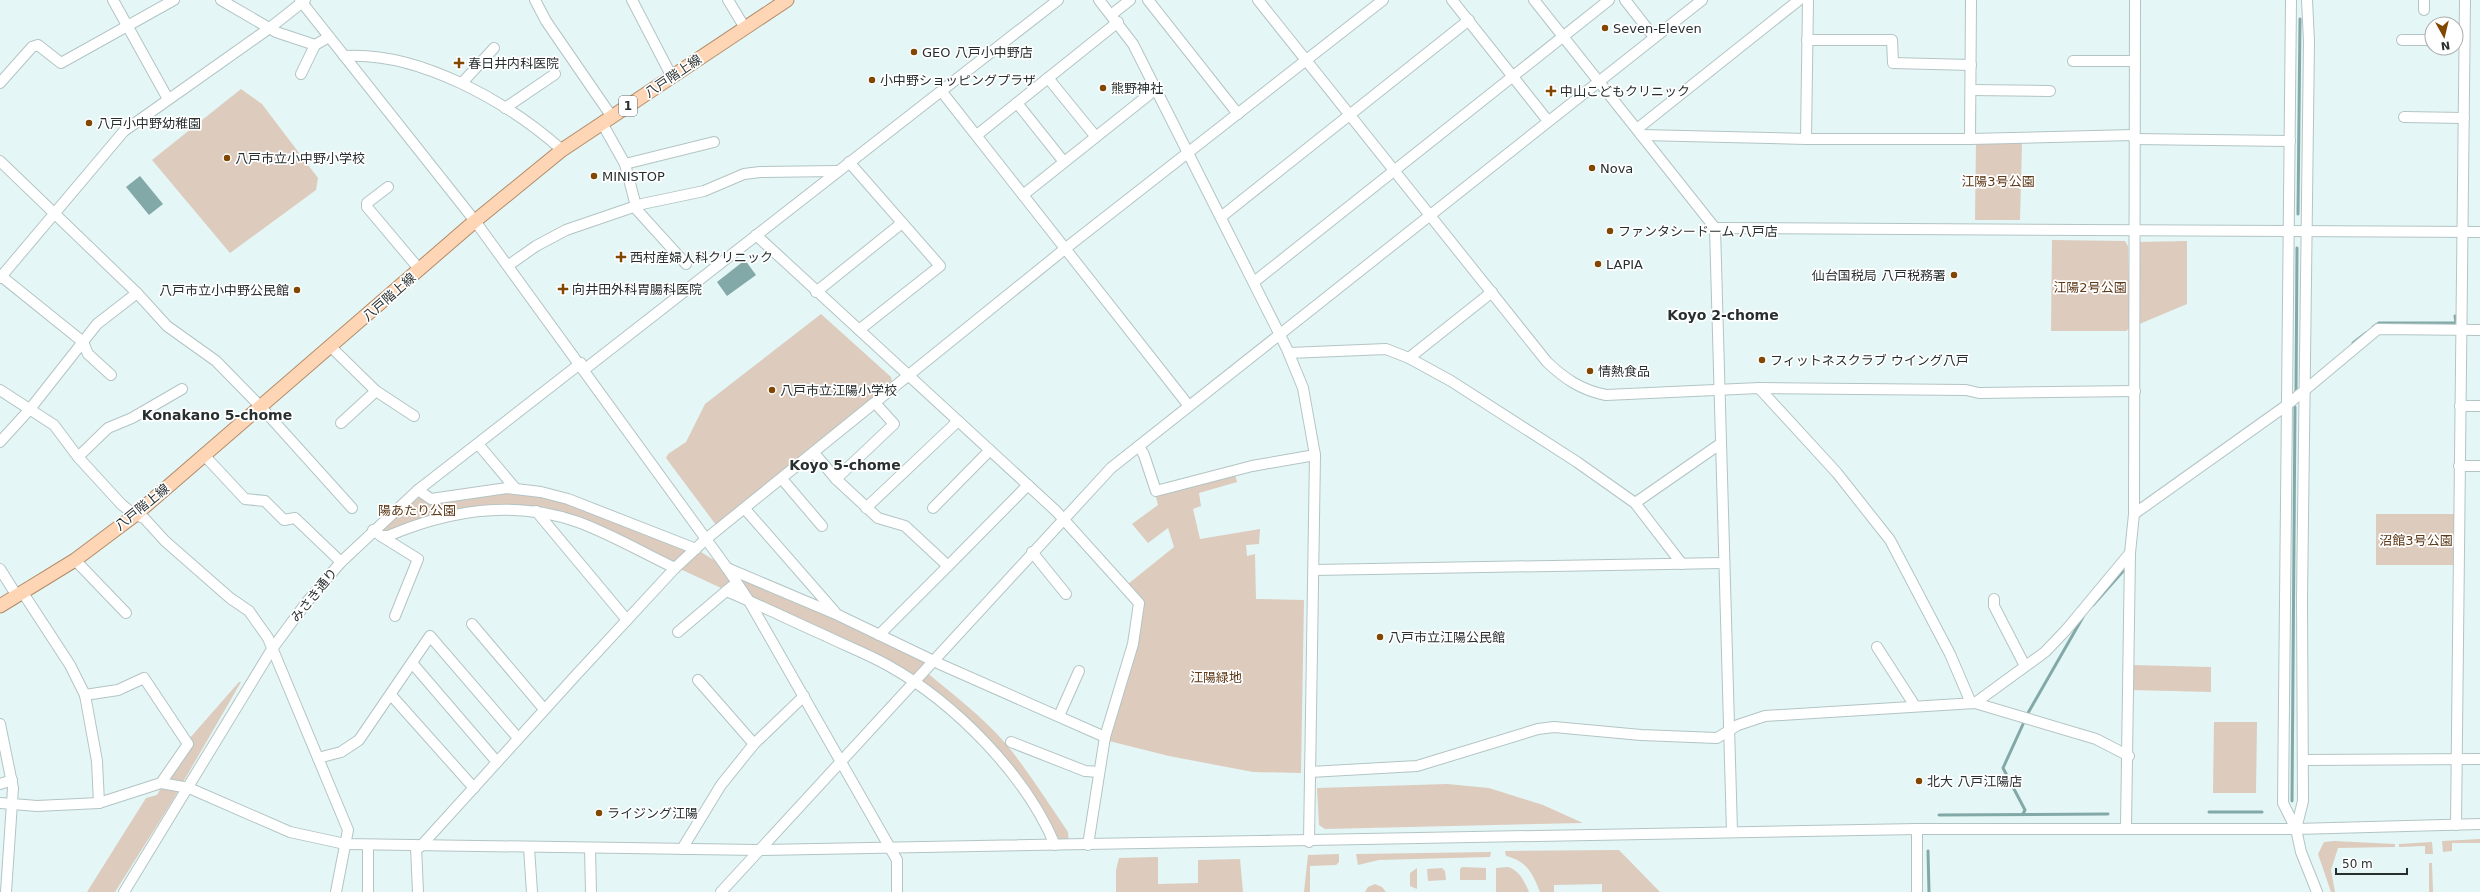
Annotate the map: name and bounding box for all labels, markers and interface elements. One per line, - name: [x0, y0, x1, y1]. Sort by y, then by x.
- north arrow: [2424, 16, 2464, 56]
- place label: Seven-Eleven: [1613, 21, 1702, 36]
- marker: Seven-Eleven: [1600, 23, 1610, 33]
- text: N: [2440, 38, 2451, 52]
- place label: GEO 八戸小中野店: [922, 45, 1033, 60]
- marker: GEO 八戸小中野店: [909, 47, 919, 57]
- street label: 八戸階上線: [642, 52, 704, 100]
- place label: 春日井内科医院: [468, 56, 559, 71]
- marker: 春日井内科医院: [453, 57, 465, 69]
- place label: 小中野ショッピングプラザ: [880, 73, 1036, 88]
- marker: 小中野ショッピングプラザ: [867, 75, 877, 85]
- place label: 熊野神社: [1111, 81, 1163, 96]
- marker: 熊野神社: [1098, 83, 1108, 93]
- place label: 中山こどもクリニック: [1560, 84, 1690, 99]
- marker: 中山こどもクリニック: [1545, 85, 1557, 97]
- road number: 1: [619, 96, 637, 116]
- place label: 八戸小中野幼稚園: [97, 116, 201, 131]
- marker: 八戸小中野幼稚園: [84, 118, 94, 128]
- place label: 八戸市立小中野小学校: [235, 151, 365, 166]
- marker: 八戸市立小中野小学校: [222, 153, 232, 163]
- place label: Nova: [1600, 161, 1633, 176]
- marker: Nova: [1587, 163, 1597, 173]
- place label: MINISTOP: [602, 169, 665, 184]
- marker: MINISTOP: [589, 171, 599, 181]
- park label: 江陽3号公園: [1961, 174, 2035, 189]
- place label: ファンタシードーム 八戸店: [1618, 224, 1778, 239]
- marker: ファンタシードーム 八戸店: [1605, 226, 1615, 236]
- place label: 西村産婦人科クリニック: [630, 250, 773, 265]
- marker: 西村産婦人科クリニック: [615, 251, 627, 263]
- place label: LAPIA: [1606, 257, 1643, 272]
- marker: LAPIA: [1593, 259, 1603, 269]
- place label: 仙台国税局 八戸税務署: [1812, 268, 1946, 283]
- street label: 八戸階上線: [360, 270, 418, 324]
- marker: 仙台国税局 八戸税務署: [1949, 270, 1959, 280]
- park label: 江陽2号公園: [2053, 280, 2127, 295]
- place label: 向井田外科胃腸科医院: [572, 282, 702, 297]
- place label: 八戸市立小中野公民館: [159, 283, 289, 298]
- marker: 向井田外科胃腸科医院: [557, 283, 569, 295]
- marker: 八戸市立小中野公民館: [292, 285, 302, 295]
- district label: Koyo 2-chome: [1667, 307, 1779, 323]
- place label: フィットネスクラブ ウイング八戸: [1770, 353, 1969, 368]
- marker: フィットネスクラブ ウイング八戸: [1757, 355, 1767, 365]
- place label: 情熱食品: [1598, 364, 1650, 379]
- marker: 情熱食品: [1585, 366, 1595, 376]
- place label: 八戸市立江陽小学校: [780, 383, 897, 398]
- marker: 八戸市立江陽小学校: [767, 385, 777, 395]
- district label: Konakano 5-chome: [142, 407, 292, 423]
- district label: Koyo 5-chome: [789, 457, 901, 473]
- street label: 八戸階上線: [112, 481, 172, 533]
- park label: 陽あたり公園: [378, 503, 456, 518]
- park label: 沼館3号公園: [2379, 533, 2453, 548]
- street label: みさき通り: [288, 565, 340, 625]
- place label: 八戸市立江陽公民館: [1388, 630, 1505, 645]
- marker: 八戸市立江陽公民館: [1375, 632, 1385, 642]
- park label: 江陽緑地: [1190, 670, 1242, 685]
- place label: 北大 八戸江陽店: [1927, 774, 2022, 789]
- marker: 北大 八戸江陽店: [1914, 776, 1924, 786]
- place label: ライジング江陽: [607, 806, 698, 821]
- marker: ライジング江陽: [594, 808, 604, 818]
- scale bar: [2336, 850, 2407, 876]
- text: 50 m: [2342, 857, 2373, 871]

